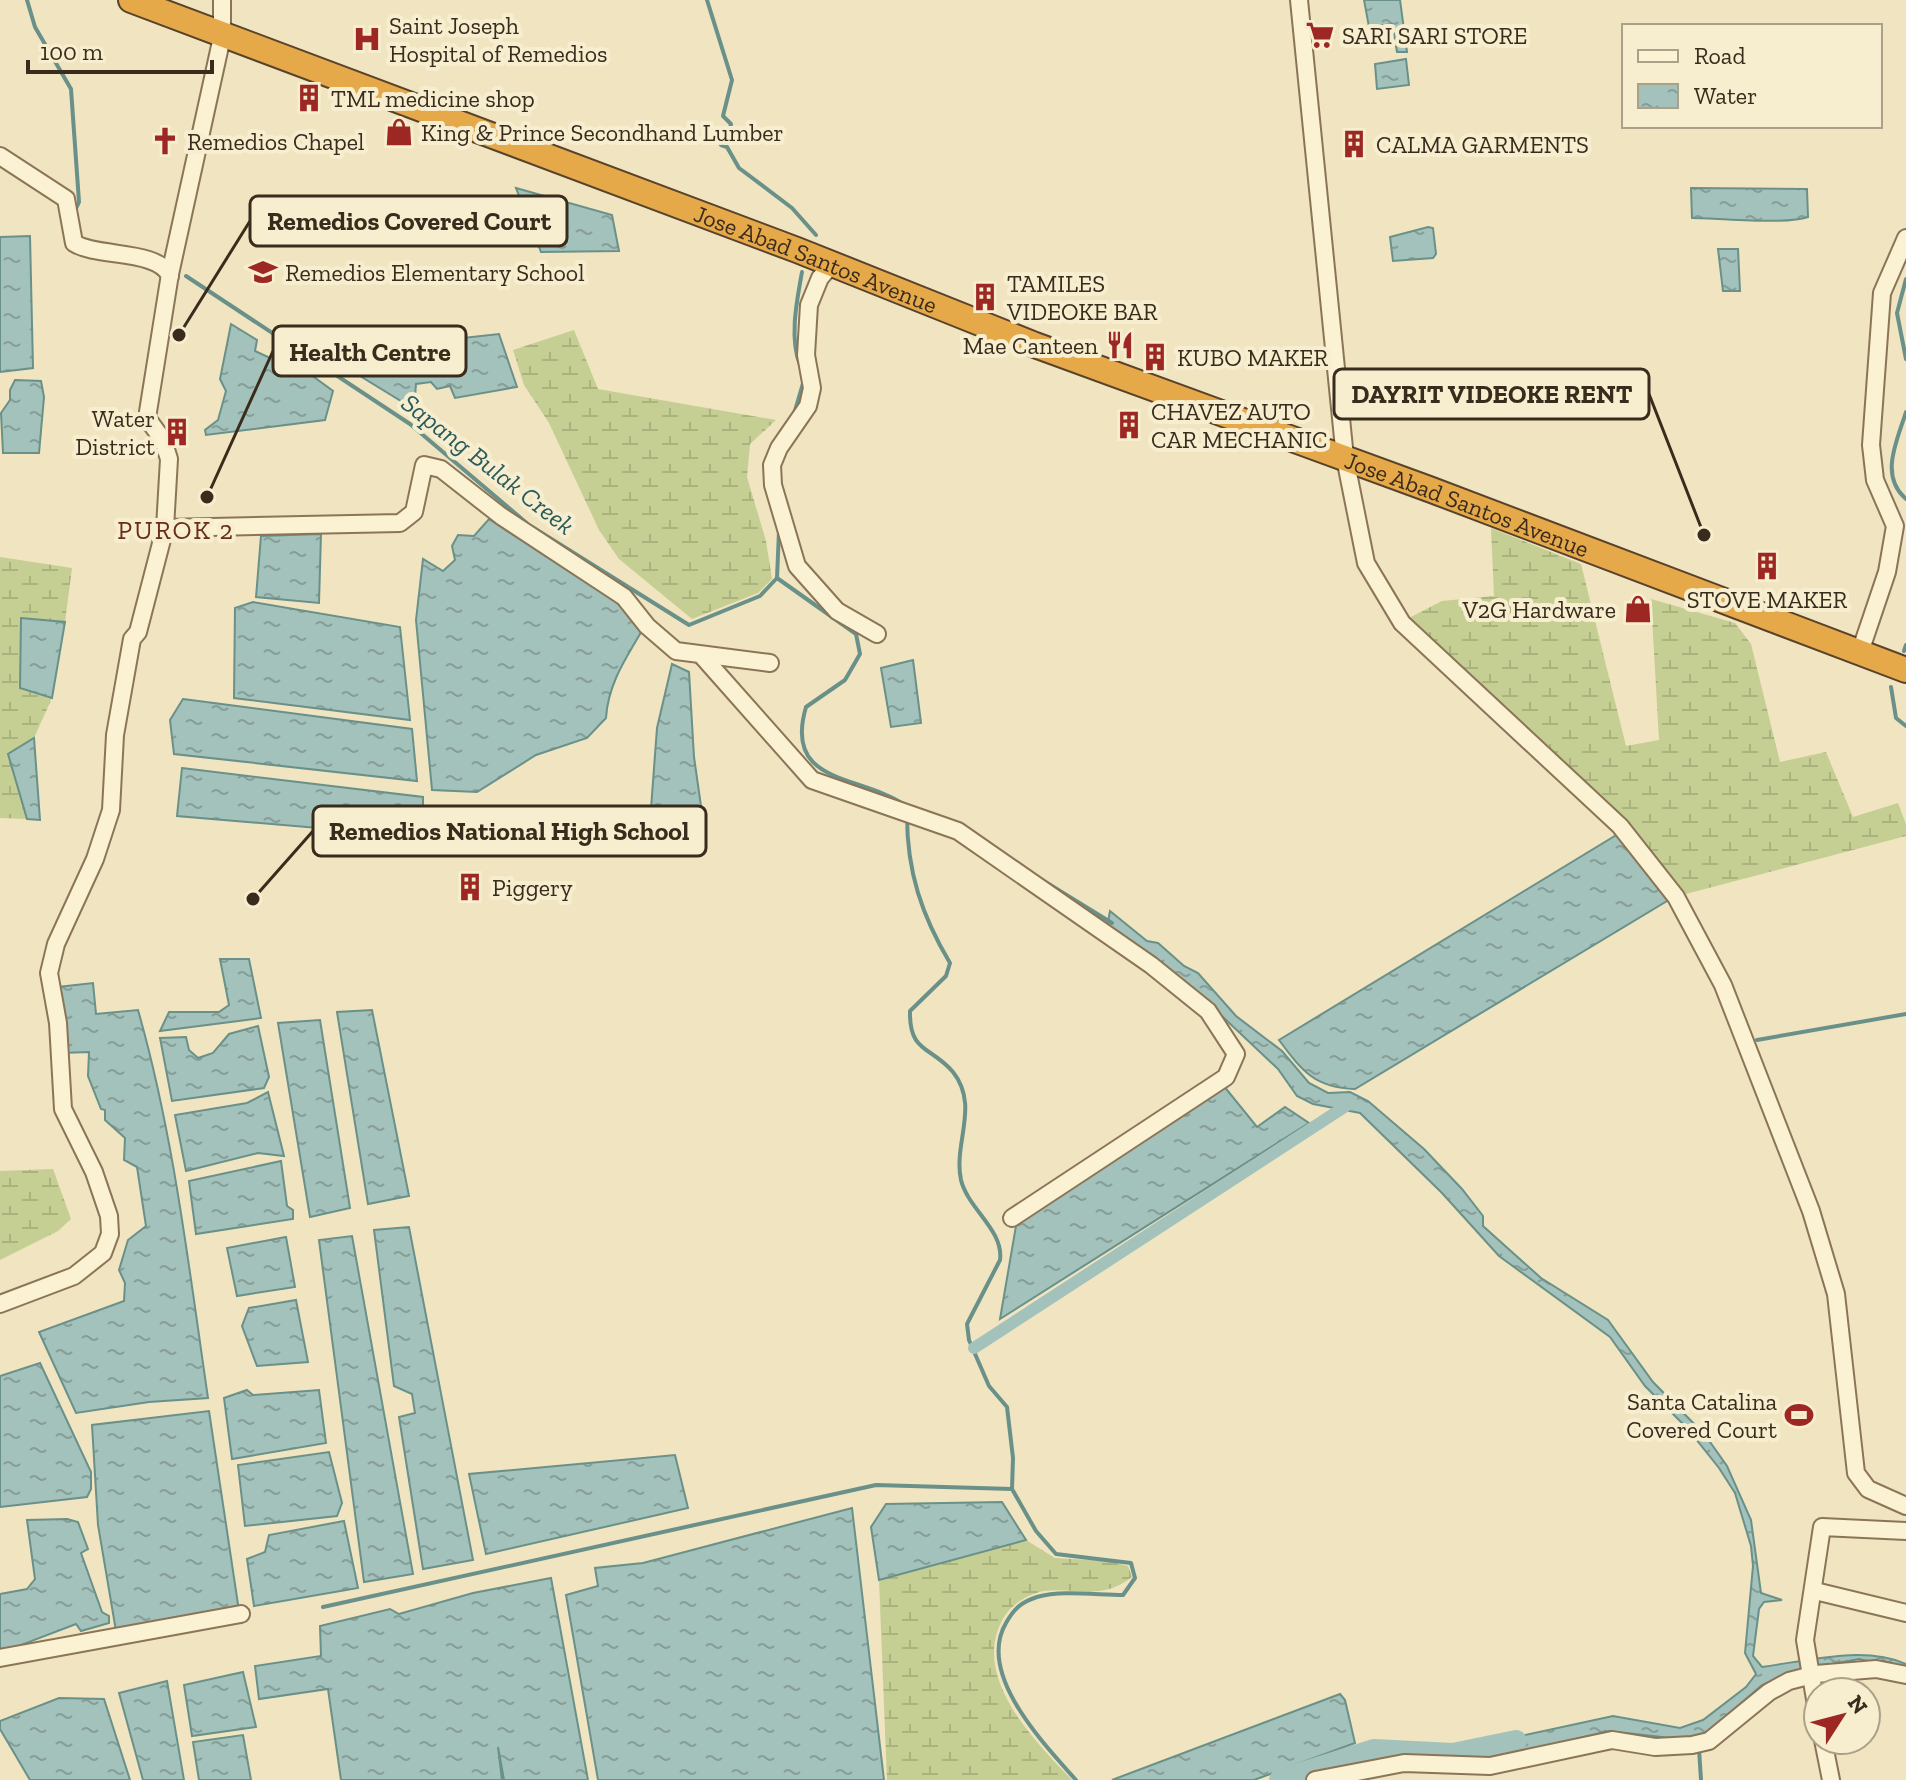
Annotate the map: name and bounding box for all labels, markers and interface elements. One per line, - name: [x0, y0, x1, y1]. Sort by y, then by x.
- place label: Saint Joseph Hospital of Remedios: [389, 11, 608, 68]
- supermarket icon: SARI SARI STORE: [1305, 20, 1335, 50]
- place label: SARI SARI STORE: [1342, 21, 1527, 50]
- scale bar: [28, 24, 212, 74]
- hospital icon: Saint Joseph Hospital of Remedios: [352, 24, 382, 54]
- legend: [1622, 24, 1882, 128]
- text: 100 m: [40, 37, 103, 66]
- text: Road: [1694, 41, 1746, 70]
- text: Water: [1694, 81, 1757, 110]
- building icon: TML medicine shop: [294, 83, 324, 113]
- place label: TML medicine shop: [331, 84, 535, 113]
- shop icon: King & Prince Secondhand Lumber: [384, 117, 414, 147]
- place label: King & Prince Secondhand Lumber: [421, 118, 784, 147]
- church icon: Remedios Chapel: [150, 126, 180, 156]
- place label: Remedios Chapel: [187, 127, 364, 156]
- building icon: CALMA GARMENTS: [1339, 129, 1369, 159]
- place label: CALMA GARMENTS: [1376, 130, 1589, 159]
- callout: Remedios Covered Court: [250, 196, 567, 246]
- street label: Jose Abad Santos Avenue: [690, 198, 942, 319]
- text: Remedios Covered Court: [267, 205, 552, 237]
- school or university icon: Remedios Elementary School: [248, 257, 278, 287]
- place label: Remedios Elementary School: [285, 258, 585, 287]
- place label: TAMILES VIDEOKE BAR: [1006, 269, 1158, 326]
- building icon: TAMILES VIDEOKE BAR: [970, 282, 1000, 312]
- callout: Health Centre: [273, 326, 466, 376]
- restaurant icon: Mae Canteen: [1105, 330, 1135, 360]
- place label: Mae Canteen: [963, 331, 1098, 360]
- text: Health Centre: [289, 336, 451, 368]
- building icon: KUBO MAKER: [1140, 342, 1170, 372]
- place label: KUBO MAKER: [1177, 343, 1328, 372]
- callout: DAYRIT VIDEOKE RENT: [1334, 369, 1649, 419]
- text: DAYRIT VIDEOKE RENT: [1351, 378, 1633, 410]
- water label: Sapang Bulak Creek: [395, 386, 581, 542]
- place label: CHAVEZ AUTO CAR MECHANIC: [1151, 397, 1327, 454]
- place label: Water District: [75, 404, 155, 461]
- building icon: CHAVEZ AUTO CAR MECHANIC: [1114, 410, 1144, 440]
- building icon: Water District: [162, 417, 192, 447]
- street label: Jose Abad Santos Avenue: [1341, 445, 1593, 563]
- district label: PUROK 2: [117, 514, 235, 546]
- building icon: STOVE MAKER: [1752, 551, 1782, 581]
- place label: STOVE MAKER: [1687, 585, 1847, 614]
- shop icon: V2G Hardware: [1623, 594, 1653, 624]
- place label: V2G Hardware: [1462, 595, 1616, 624]
- callout: Remedios National High School: [313, 806, 706, 856]
- text: Remedios National High School: [329, 815, 689, 847]
- building icon: Piggery: [455, 872, 485, 902]
- place label: Piggery: [492, 873, 573, 902]
- place label: Santa Catalina Covered Court: [1626, 1387, 1777, 1444]
- sports icon: Santa Catalina Covered Court: [1784, 1400, 1814, 1430]
- north arrow: [1802, 1676, 1882, 1756]
- text: N: [1842, 1690, 1874, 1719]

